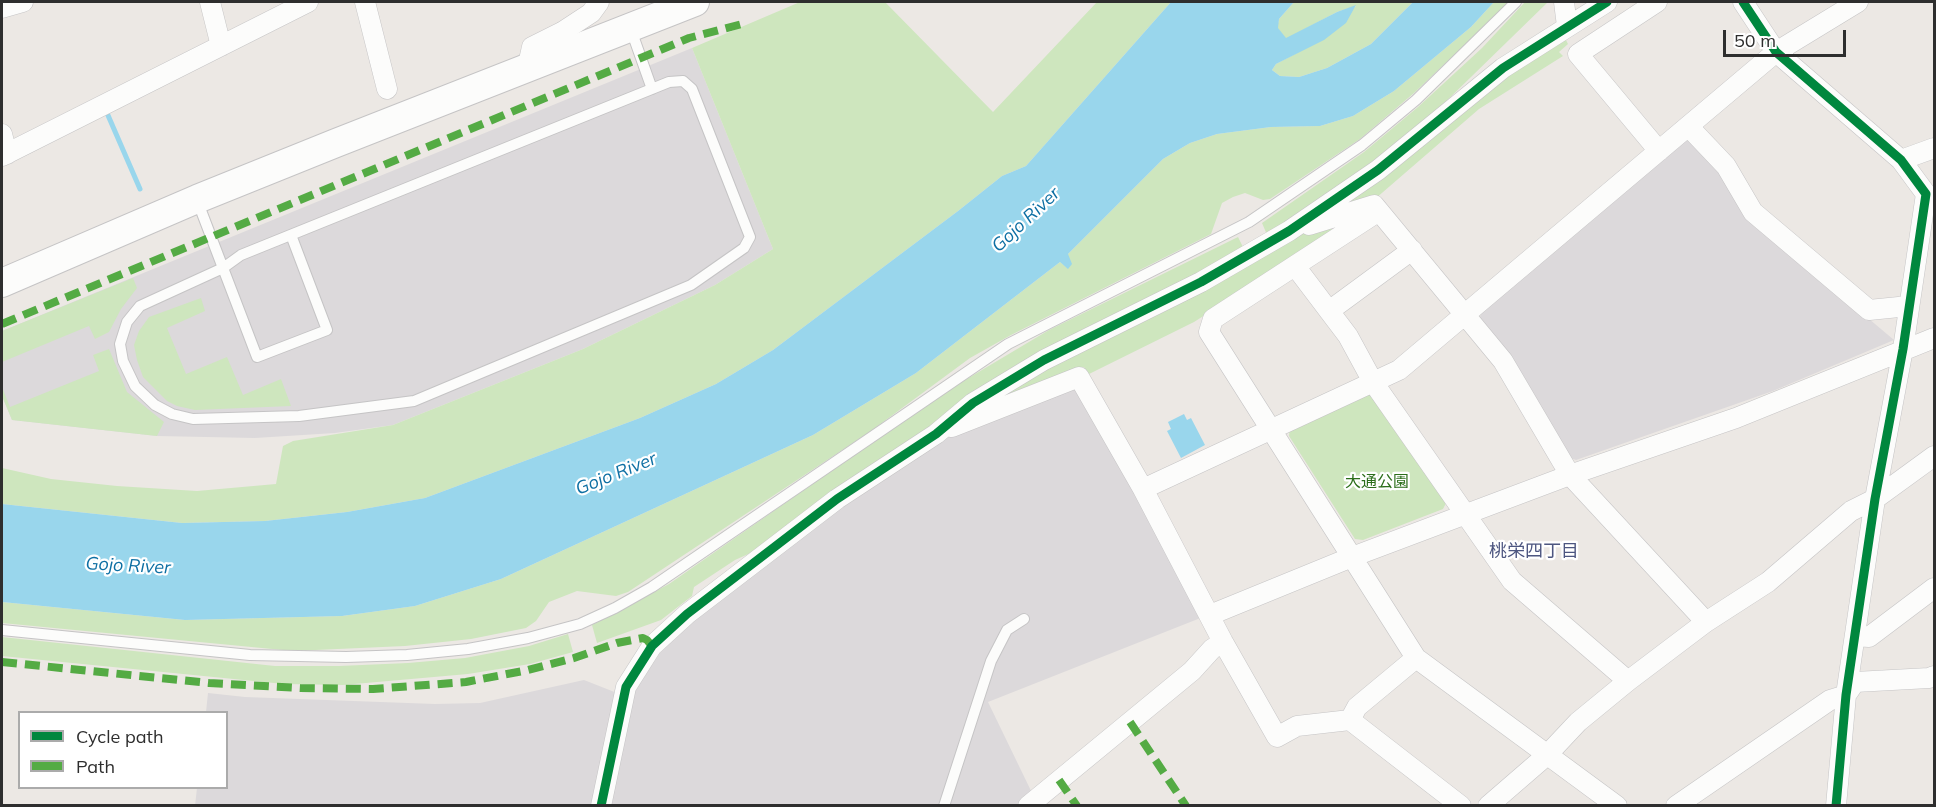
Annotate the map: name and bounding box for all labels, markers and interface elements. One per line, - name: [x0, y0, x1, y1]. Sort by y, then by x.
- scale bar: [1726, 18, 1849, 56]
- text: 50 m: [1734, 29, 1776, 52]
- water label: Gojo River: [987, 183, 1065, 257]
- water label: Gojo River: [572, 448, 660, 500]
- park label: 大通公園: [1345, 472, 1409, 492]
- district label: 桃栄四丁目: [1489, 541, 1579, 563]
- water label: Gojo River: [85, 553, 171, 579]
- legend: [18, 711, 228, 789]
- text: Cycle path: [76, 725, 163, 748]
- text: Path: [76, 755, 115, 778]

